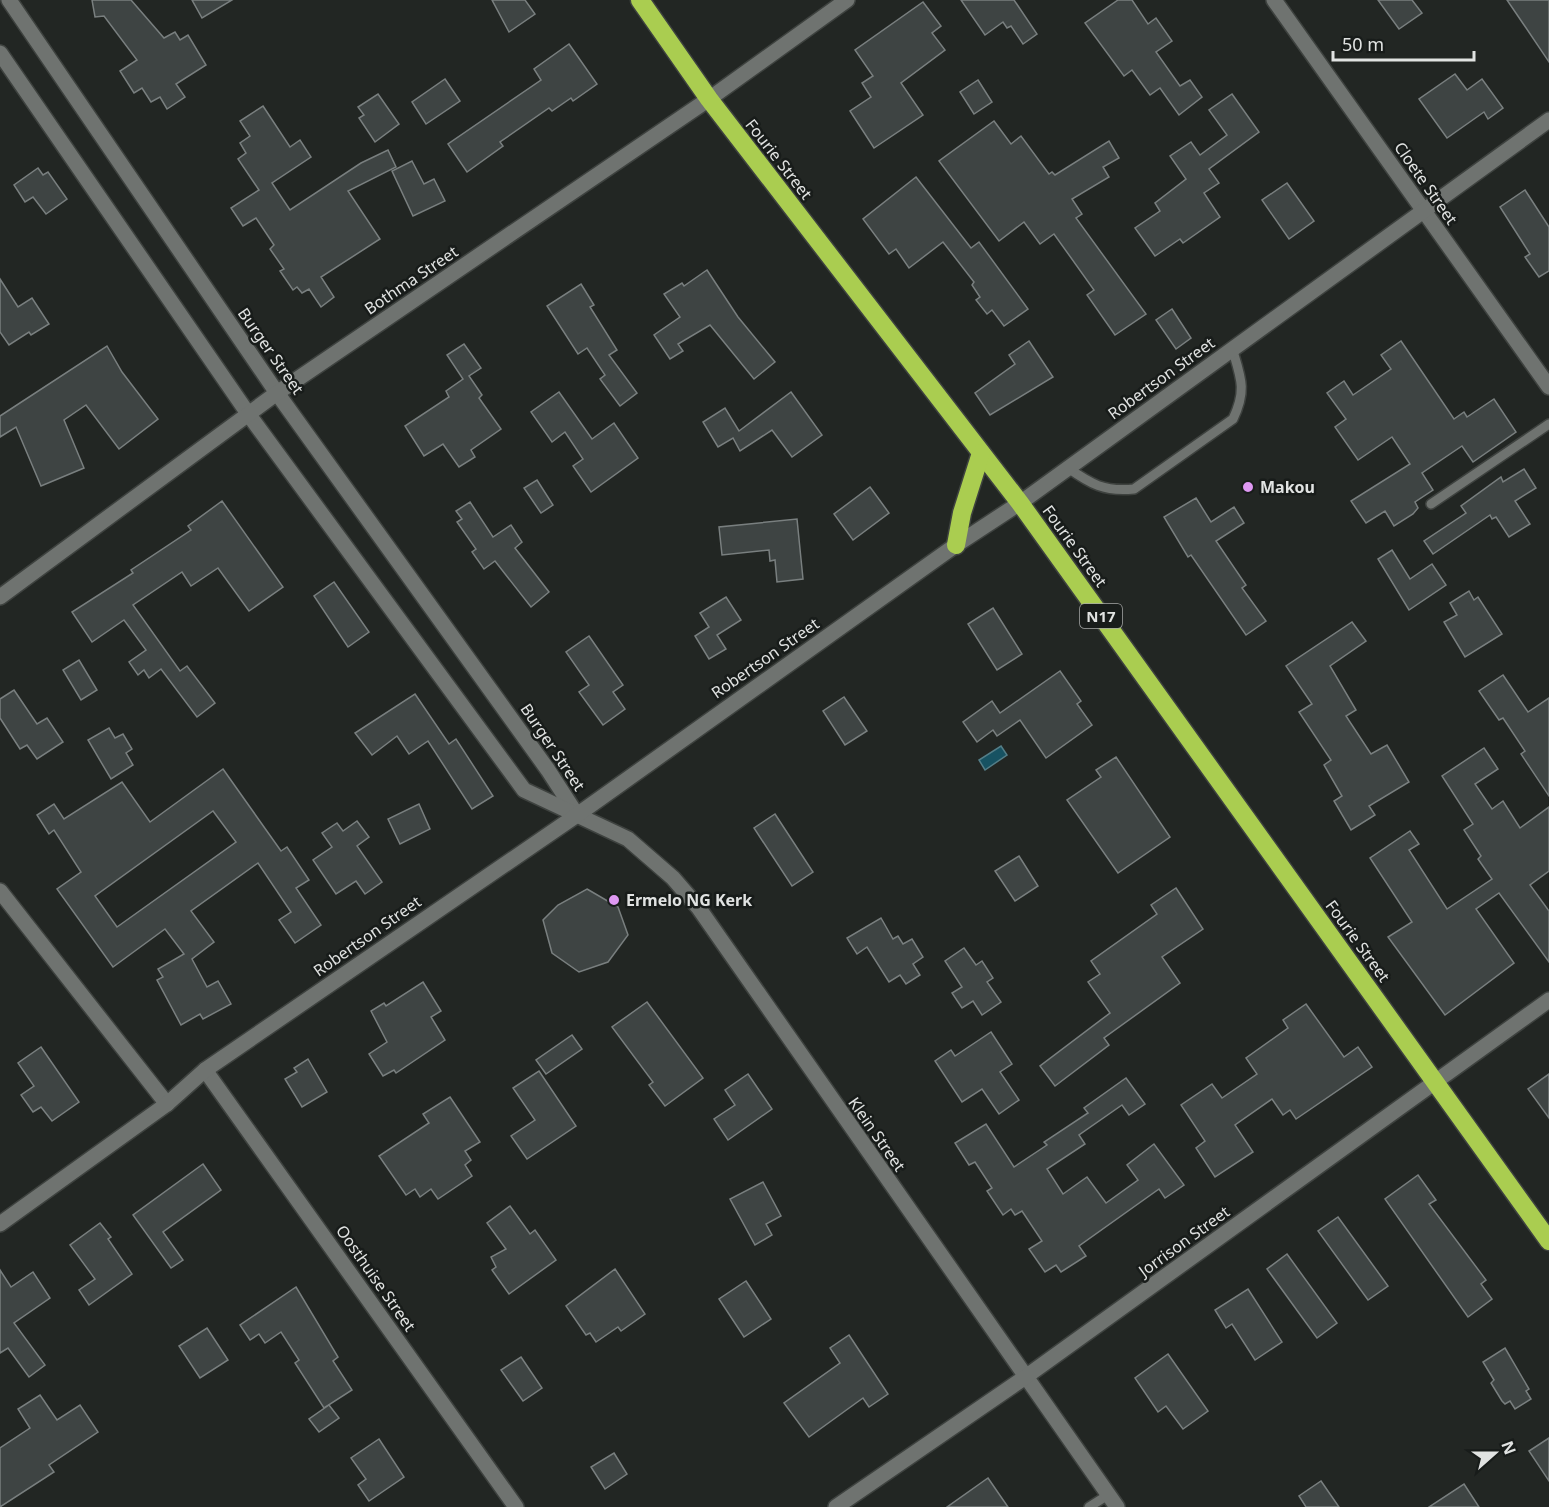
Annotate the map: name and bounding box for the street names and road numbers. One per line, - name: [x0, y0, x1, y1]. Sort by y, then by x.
- street label: Fourie Street: [741, 114, 817, 204]
- street label: Cloete Street: [1389, 137, 1463, 229]
- street label: Bothma Street: [360, 240, 462, 319]
- street label: Burger Street: [233, 303, 309, 399]
- street label: Robertson Street: [1103, 332, 1219, 424]
- street label: Fourie Street: [1038, 501, 1112, 592]
- road number: N17: [1080, 604, 1122, 628]
- street label: Robertson Street: [707, 612, 823, 703]
- street label: Burger Street: [516, 699, 590, 795]
- street label: Robertson Street: [309, 890, 425, 981]
- street label: Fourie Street: [1321, 896, 1395, 987]
- street label: Klein Street: [843, 1093, 911, 1176]
- street label: Jorrison Street: [1132, 1200, 1234, 1283]
- street label: Oosthuise Street: [331, 1220, 421, 1336]

